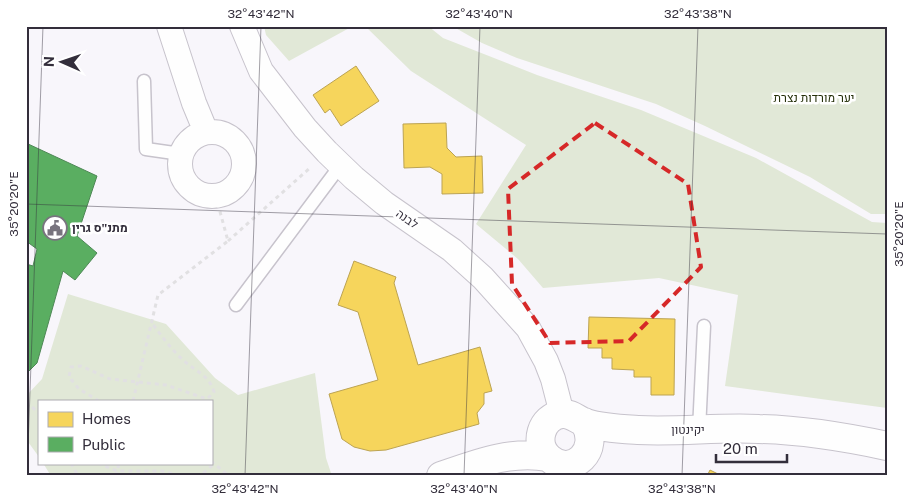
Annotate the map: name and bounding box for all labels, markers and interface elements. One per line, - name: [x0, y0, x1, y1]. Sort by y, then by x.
- text: 32°43'42"N: [227, 7, 295, 21]
- text: 32°43'40"N: [445, 7, 513, 21]
- text: 32°43'38"N: [664, 7, 732, 21]
- north arrow: [38, 38, 88, 88]
- text: N: [41, 56, 57, 67]
- park label: יער מורדות נצרת: [774, 91, 854, 105]
- text: 35°20'20"E: [7, 171, 21, 237]
- text: 35°20'20"E: [892, 201, 906, 267]
- street label: לבנה: [393, 206, 421, 232]
- public building icon: מתנ"ס גרין: [42, 215, 68, 241]
- place label: מתנ"ס גרין: [72, 221, 128, 235]
- legend: [38, 400, 212, 464]
- text: Homes: [82, 410, 131, 427]
- street label: יקינטון: [671, 423, 705, 437]
- scale bar: [716, 432, 787, 464]
- text: Public: [82, 436, 126, 453]
- text: 20 m: [723, 440, 758, 457]
- text: 32°43'42"N: [211, 482, 279, 496]
- text: 32°43'40"N: [430, 482, 498, 496]
- text: 32°43'38"N: [648, 482, 716, 496]

